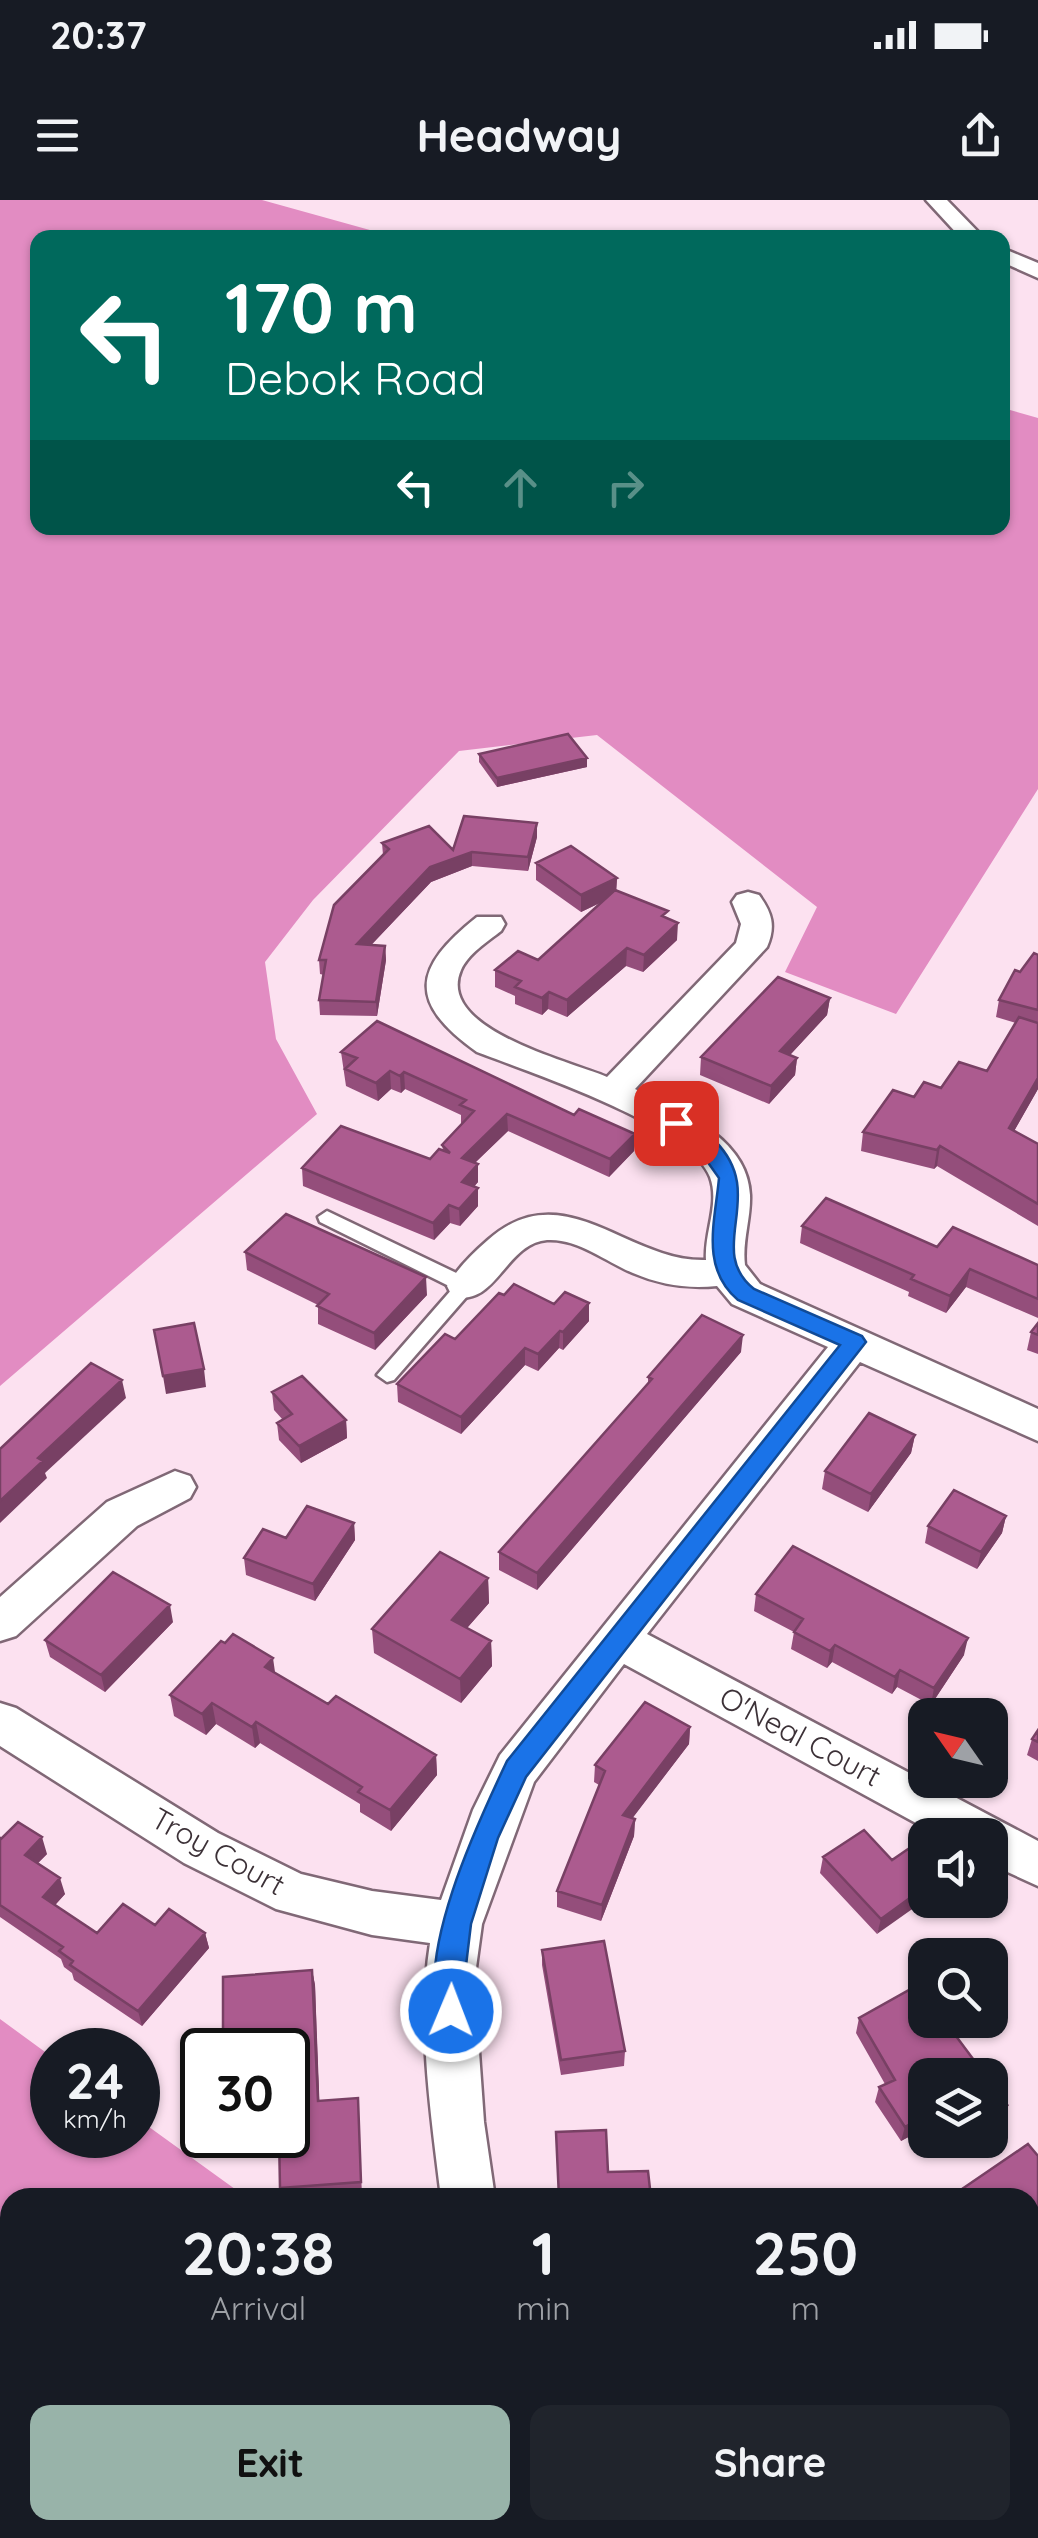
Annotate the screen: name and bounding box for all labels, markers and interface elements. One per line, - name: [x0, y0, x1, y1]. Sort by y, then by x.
- text: 20:37: [50, 11, 147, 59]
- text: Headway: [416, 107, 622, 163]
- icon: menu: [30, 108, 85, 163]
- icon: share: [953, 108, 1008, 163]
- text: 170 m: [225, 263, 418, 351]
- icon: left: [60, 270, 190, 400]
- text: Debok Road: [225, 350, 486, 406]
- icon: left: [388, 460, 443, 515]
- icon: ahead: [493, 460, 548, 515]
- icon: right: [598, 460, 653, 515]
- pin: [634, 1081, 719, 1166]
- icon: arrive: [649, 1096, 704, 1151]
- street label: O'Neal Court: [713, 1678, 888, 1795]
- north arrow: [908, 1698, 1008, 1798]
- map controls: [908, 1698, 1008, 2158]
- street label: Troy Court: [145, 1799, 292, 1903]
- button: sound: [908, 1818, 1008, 1918]
- button: search: [908, 1938, 1008, 2038]
- position arrow: [399, 1959, 503, 2063]
- speed limit sign: 30: [180, 2028, 310, 2158]
- text: 24: [66, 2049, 124, 2112]
- button: layers: [908, 2058, 1008, 2158]
- text: km/h: [63, 2103, 127, 2134]
- text: 20:38: [182, 2215, 334, 2290]
- text: 1: [532, 2215, 555, 2290]
- text: 250: [753, 2215, 858, 2290]
- text: Arrival: [210, 2288, 306, 2328]
- text: min: [516, 2288, 571, 2328]
- text: m: [791, 2288, 820, 2328]
- button: Exit: [30, 2405, 510, 2520]
- button: Share: [530, 2405, 1010, 2520]

